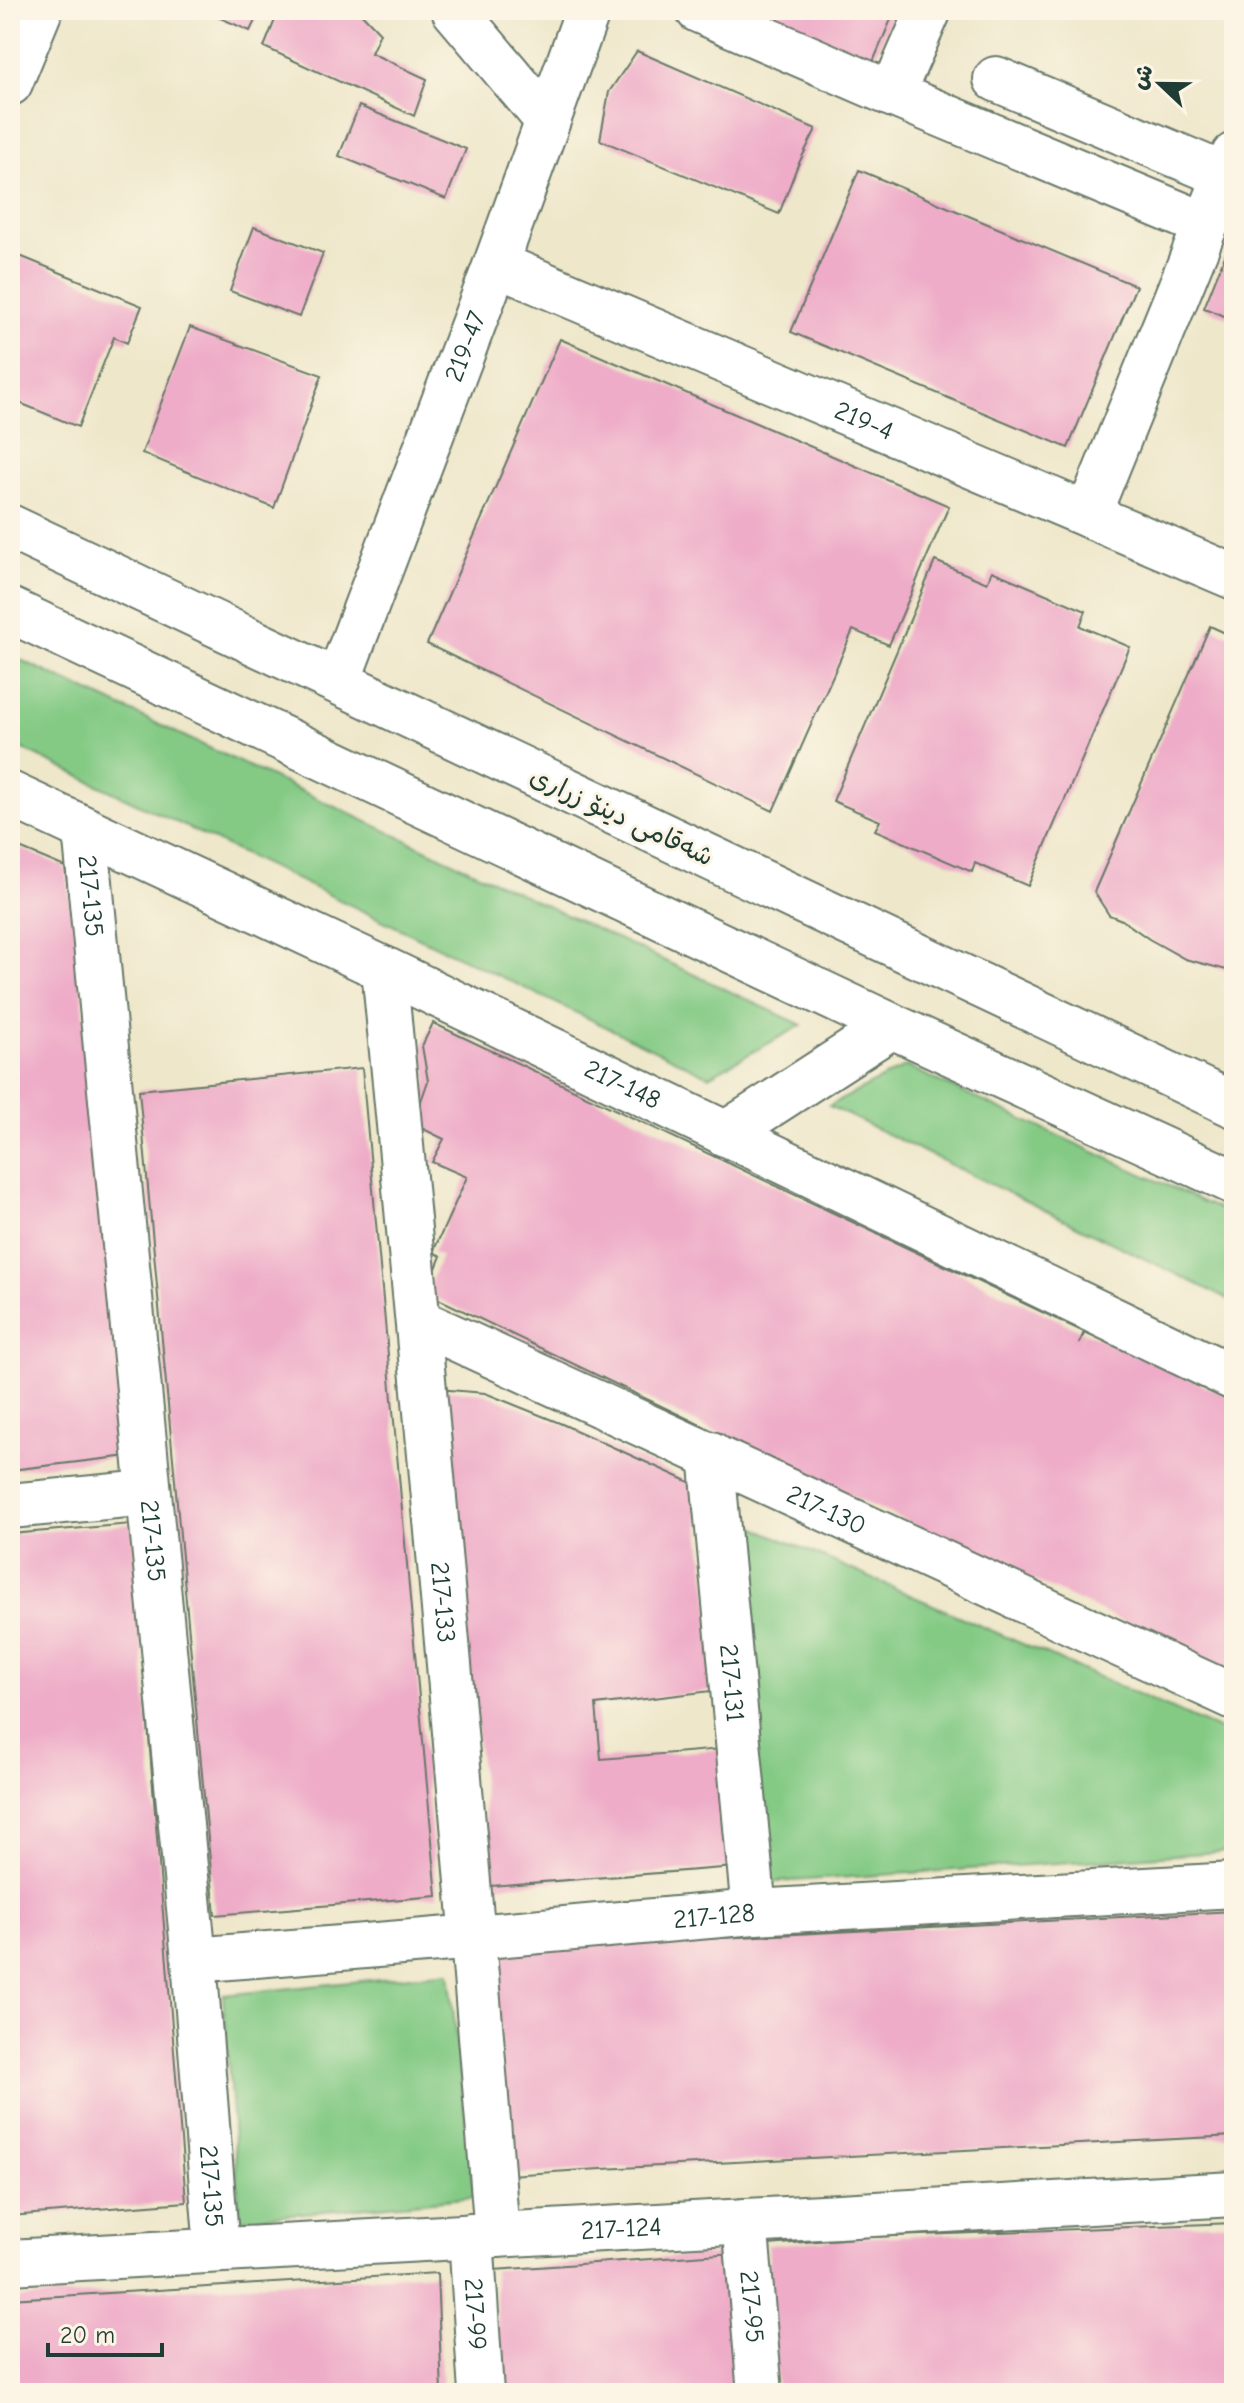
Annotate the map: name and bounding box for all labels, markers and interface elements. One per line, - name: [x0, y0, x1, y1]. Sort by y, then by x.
- north arrow: [1120, 44, 1200, 124]
- text: ش: [1126, 61, 1159, 93]
- street label: 219-47: [439, 307, 493, 386]
- street label: 219-4: [830, 395, 898, 447]
- street label: شەقامی دینۆ زراری: [525, 761, 718, 873]
- street label: 217-135: [71, 853, 109, 938]
- street label: 217-148: [580, 1054, 665, 1116]
- street label: 217-130: [782, 1479, 871, 1541]
- street label: 217-135: [134, 1498, 171, 1583]
- street label: 217-133: [424, 1561, 461, 1644]
- street label: 217-131: [713, 1643, 750, 1723]
- street label: 217-128: [672, 1898, 756, 1935]
- street label: 217-135: [193, 2144, 229, 2228]
- street label: 217-124: [580, 2212, 662, 2246]
- street label: 217-95: [733, 2269, 770, 2344]
- street label: 217-99: [458, 2277, 492, 2351]
- scale bar: [48, 2307, 162, 2357]
- text: 20 m: [60, 2321, 115, 2349]

